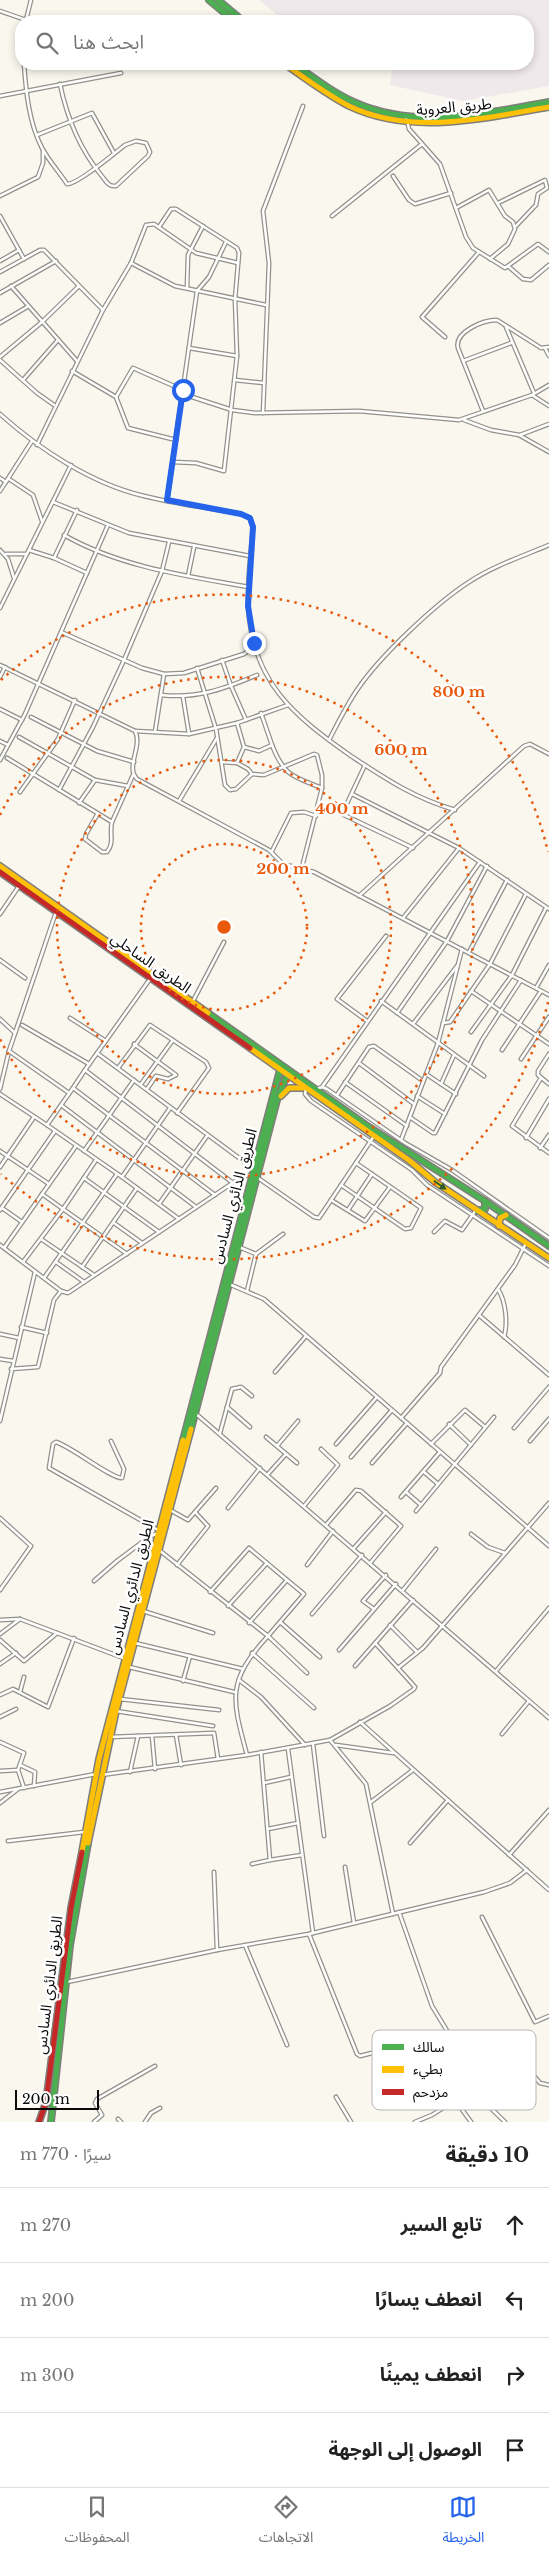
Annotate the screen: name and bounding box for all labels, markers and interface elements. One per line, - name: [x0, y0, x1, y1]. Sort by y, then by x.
- search box: [15, 15, 534, 70]
- icon: search: [33, 29, 61, 57]
- text: ابحث هنا: [73, 31, 144, 54]
- street label: طريق العروبة: [415, 94, 493, 120]
- route start: [172, 379, 195, 402]
- route end: [243, 632, 266, 655]
- text: 800 m: [433, 682, 486, 701]
- text: 600 m: [374, 740, 428, 759]
- text: 400 m: [315, 799, 369, 818]
- text: 200 m: [257, 859, 310, 878]
- centre of rings: [215, 918, 233, 936]
- street label: الطريق الساحلي: [106, 928, 195, 999]
- street label: الطريق الدائري السادس: [206, 1126, 263, 1266]
- one-way arrow: [433, 1180, 447, 1190]
- street label: الطريق الدائري السادس: [103, 1517, 160, 1657]
- street label: الطريق الدائري السادس: [31, 1915, 69, 2055]
- legend: [372, 2030, 536, 2110]
- text: سالك: [413, 2038, 445, 2056]
- text: بطيء: [413, 2060, 443, 2080]
- text: مزدحم: [413, 2083, 448, 2103]
- scale bar: [15, 2087, 99, 2110]
- text: 200 m: [22, 2090, 70, 2108]
- text: 10 دقيقة: [446, 2142, 529, 2168]
- text: سيرًا · 770 m: [20, 2144, 111, 2164]
- icon: ahead: [501, 2211, 529, 2239]
- text: تابع السير: [401, 2213, 482, 2236]
- text: 270 m: [20, 2215, 71, 2235]
- icon: left: [501, 2286, 529, 2314]
- text: انعطف يسارًا: [375, 2288, 482, 2311]
- text: 200 m: [20, 2290, 74, 2310]
- icon: right: [501, 2361, 529, 2389]
- text: انعطف يمينًا: [380, 2363, 482, 2386]
- text: 300 m: [20, 2365, 74, 2385]
- icon: arrive: [501, 2436, 529, 2464]
- text: الوصول إلى الوجهة: [328, 2438, 482, 2461]
- tab: المحفوظات: [65, 2493, 130, 2552]
- tab: الاتجاهات: [259, 2493, 313, 2552]
- tab: الخريطة: [442, 2493, 484, 2552]

